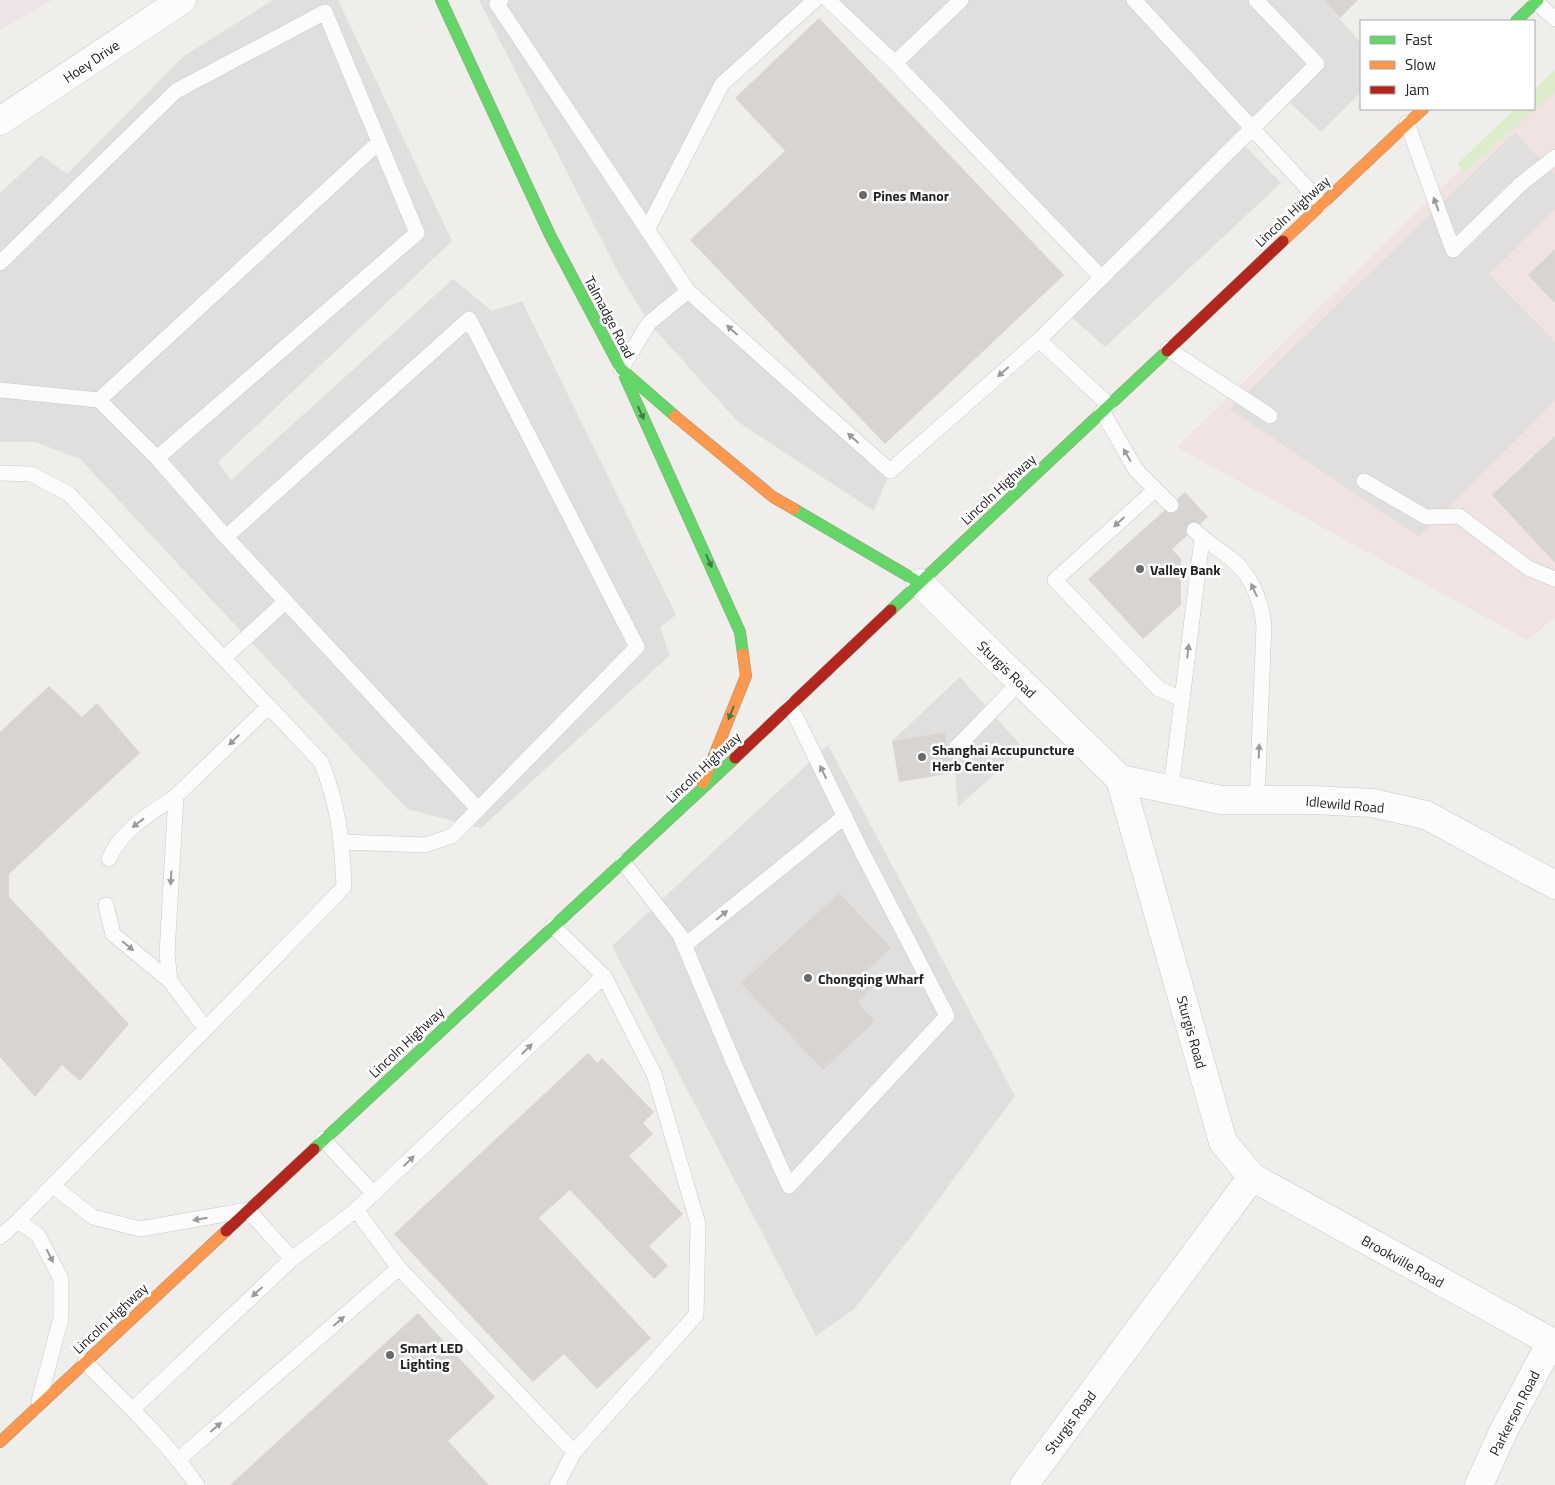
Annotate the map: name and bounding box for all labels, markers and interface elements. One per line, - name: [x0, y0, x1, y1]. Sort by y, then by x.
- legend: [1360, 20, 1535, 110]
- text: Fast: [1405, 28, 1433, 51]
- street label: Hoey Drive: [59, 34, 123, 88]
- text: Slow: [1405, 53, 1436, 76]
- text: Jam: [1405, 78, 1429, 101]
- street label: Lincoln Highway: [1250, 170, 1334, 251]
- place label: Pines Manor: [873, 185, 949, 206]
- marker: Pines Manor: [857, 189, 869, 201]
- one-way arrow: [1432, 196, 1440, 211]
- street label: Talmadge Road: [580, 272, 640, 362]
- one-way arrow: [725, 325, 738, 336]
- one-way arrow: [997, 366, 1009, 378]
- one-way arrow: [638, 406, 646, 420]
- one-way arrow: [848, 432, 860, 444]
- street label: Lincoln Highway: [956, 448, 1040, 529]
- one-way arrow: [1123, 449, 1132, 462]
- one-way arrow: [1114, 516, 1126, 528]
- one-way arrow: [705, 554, 713, 568]
- place label: Valley Bank: [1150, 559, 1221, 580]
- marker: Valley Bank: [1134, 563, 1146, 575]
- one-way arrow: [1250, 583, 1258, 597]
- street label: Sturgis Road: [973, 635, 1041, 703]
- one-way arrow: [1184, 642, 1192, 658]
- one-way arrow: [727, 706, 735, 721]
- street label: Lincoln Highway: [661, 726, 745, 807]
- one-way arrow: [228, 734, 240, 746]
- place label: Shanghai Accupuncture Herb Center: [932, 739, 1074, 776]
- one-way arrow: [1256, 743, 1264, 759]
- marker: Shanghai Accupuncture Herb Center: [916, 751, 928, 763]
- one-way arrow: [819, 765, 827, 779]
- street label: Idlewild Road: [1305, 790, 1385, 818]
- one-way arrow: [131, 818, 144, 829]
- one-way arrow: [167, 870, 175, 886]
- one-way arrow: [715, 910, 728, 921]
- one-way arrow: [122, 940, 134, 951]
- place label: Chongqing Wharf: [818, 968, 924, 989]
- marker: Chongqing Wharf: [802, 972, 814, 984]
- street label: Sturgis Road: [1172, 993, 1212, 1071]
- street label: Lincoln Highway: [364, 1001, 448, 1082]
- one-way arrow: [520, 1043, 532, 1055]
- one-way arrow: [403, 1155, 415, 1167]
- one-way arrow: [191, 1215, 207, 1223]
- street label: Brookville Road: [1358, 1230, 1448, 1292]
- one-way arrow: [46, 1249, 54, 1263]
- street label: Lincoln Highway: [68, 1277, 152, 1358]
- one-way arrow: [251, 1286, 263, 1298]
- one-way arrow: [332, 1315, 344, 1327]
- place label: Smart LED Lighting: [400, 1337, 463, 1374]
- marker: Smart LED Lighting: [384, 1349, 396, 1361]
- street label: Parkerson Road: [1483, 1367, 1545, 1459]
- street label: Sturgis Road: [1039, 1386, 1101, 1458]
- one-way arrow: [209, 1422, 222, 1433]

